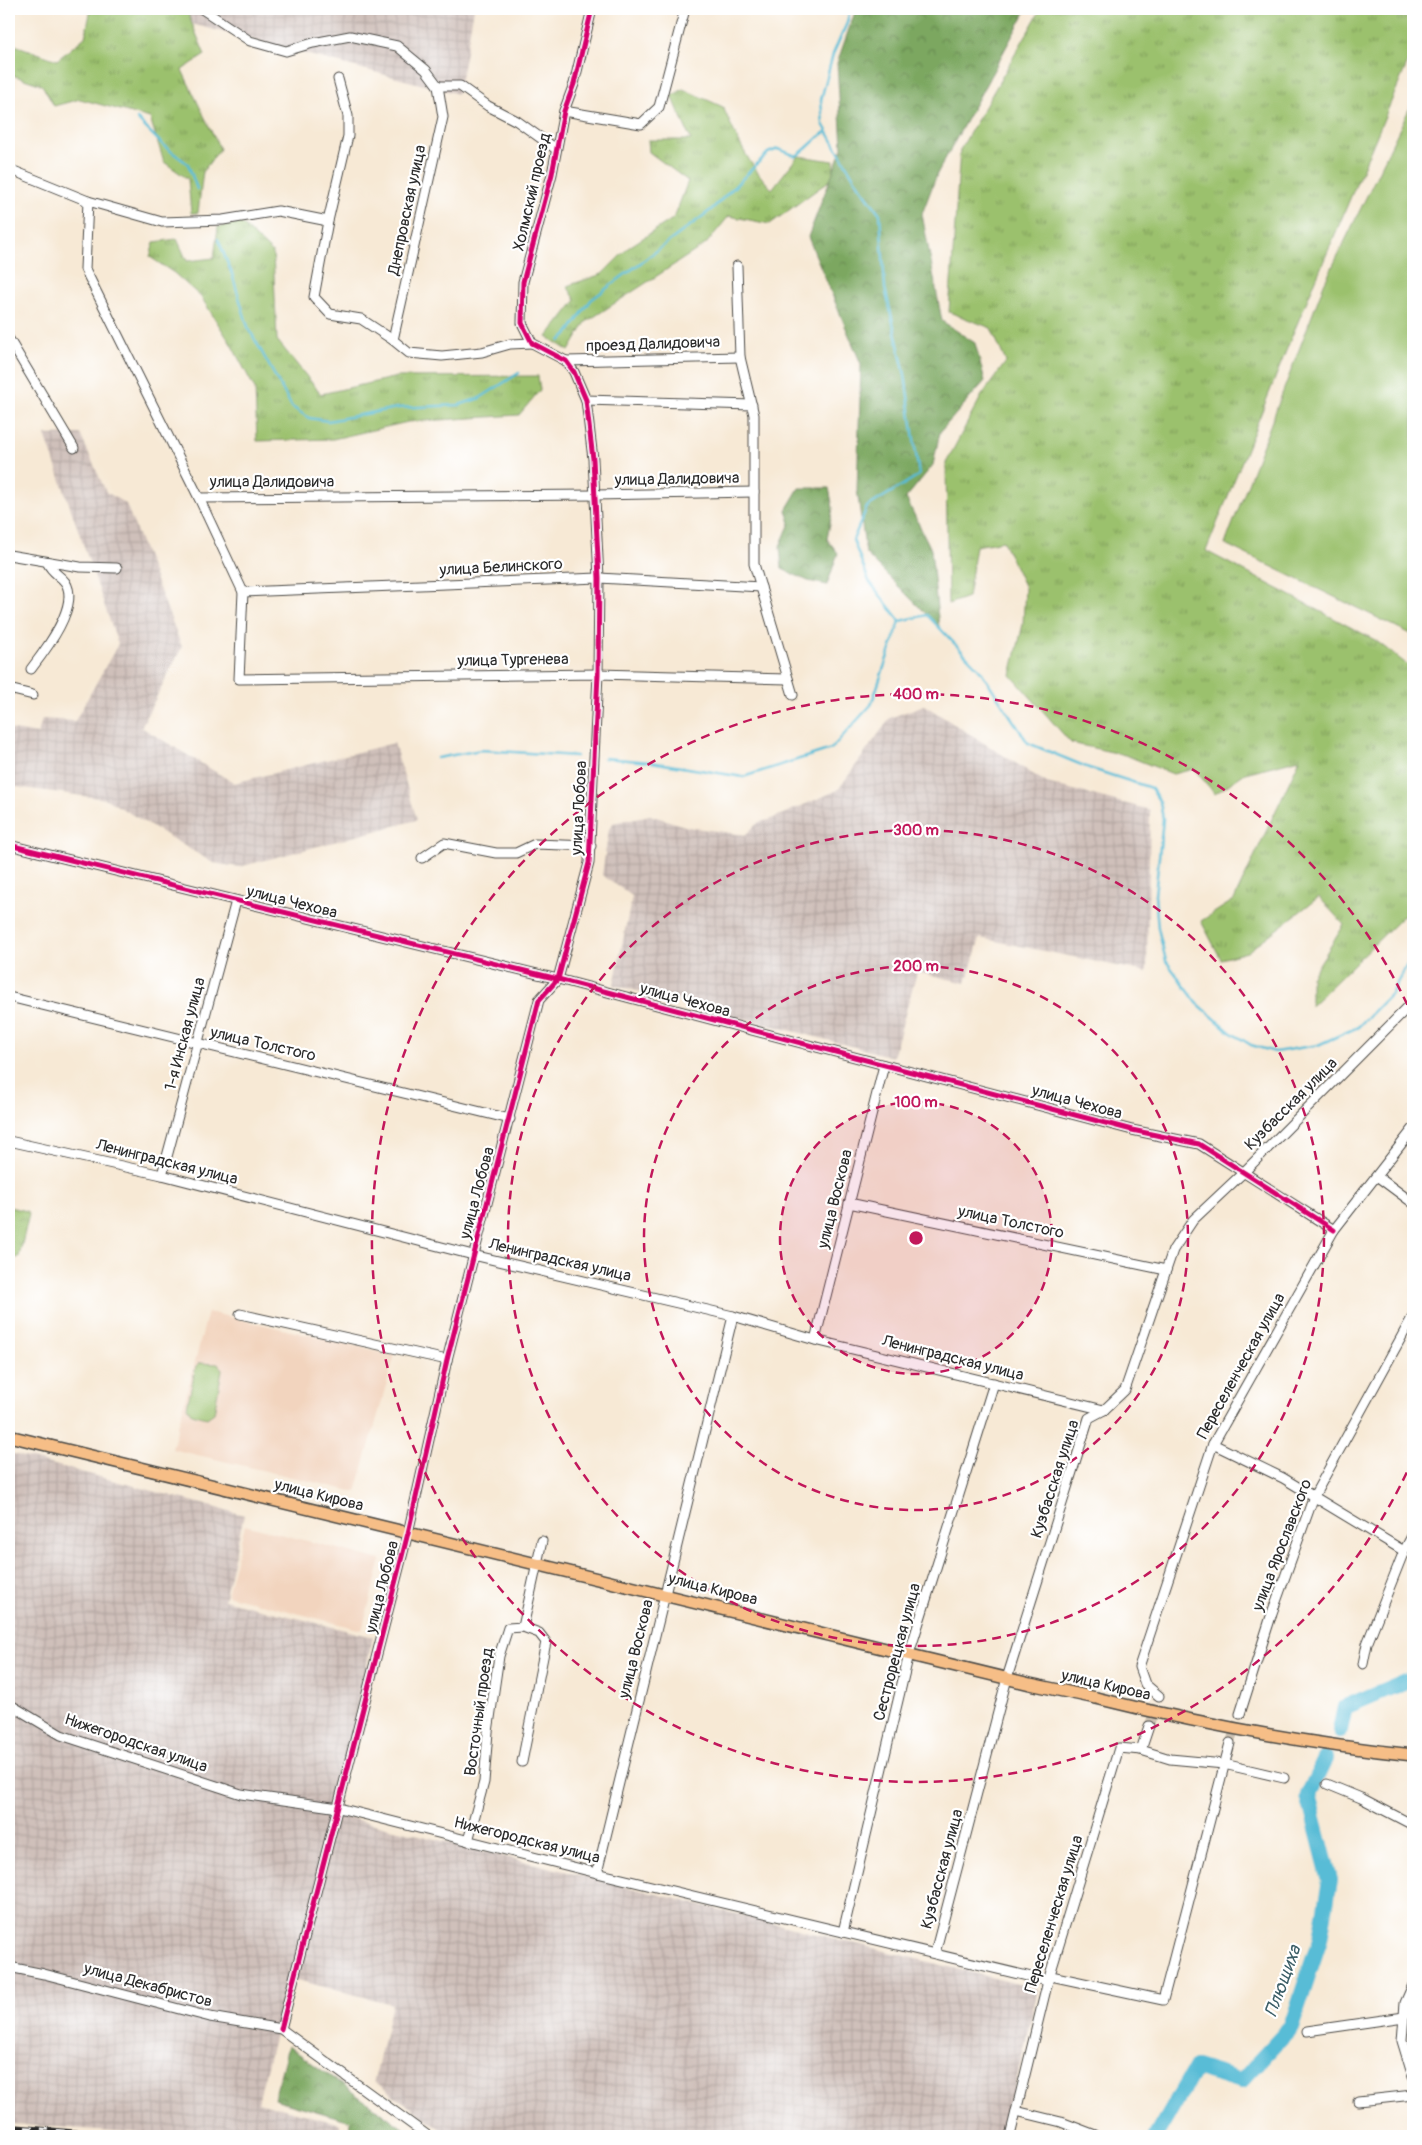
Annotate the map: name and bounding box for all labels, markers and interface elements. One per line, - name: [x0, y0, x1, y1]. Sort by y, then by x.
- street label: Холмский проезд: [509, 131, 555, 253]
- street label: Днепровская улица: [383, 143, 431, 278]
- street label: проезд Далидовича: [586, 332, 720, 356]
- street label: улица Далидовича: [614, 468, 739, 490]
- street label: улица Далидовича: [209, 472, 334, 492]
- street label: улица Белинского: [438, 554, 564, 580]
- street label: улица Тургенева: [456, 649, 569, 671]
- text: 400 m: [893, 685, 939, 704]
- street label: улица Лобова: [566, 760, 591, 857]
- text: 300 m: [893, 821, 939, 840]
- street label: улица Чехова: [244, 881, 339, 923]
- text: 200 m: [893, 957, 939, 976]
- street label: 1-я Инская улица: [160, 975, 210, 1093]
- street label: улица Чехова: [637, 978, 732, 1022]
- street label: улица Толстого: [207, 1022, 318, 1066]
- street label: Кузбасская улица: [1240, 1053, 1342, 1155]
- street label: улица Чехова: [1029, 1080, 1124, 1124]
- text: 100 m: [895, 1093, 937, 1112]
- street label: Ленинградская улица: [93, 1134, 240, 1189]
- street label: улица Лобова: [455, 1145, 499, 1242]
- street label: улица Воскова: [813, 1147, 857, 1252]
- street label: улица Толстого: [955, 1201, 1066, 1243]
- centre of rings: [907, 1229, 925, 1247]
- street label: Ленинградская улица: [486, 1234, 633, 1286]
- street label: Переселенческая улица: [1193, 1289, 1289, 1443]
- street label: Ленинградская улица: [879, 1330, 1026, 1385]
- street label: Кузбасская улица: [1026, 1417, 1084, 1541]
- street label: улица Кирова: [271, 1474, 366, 1516]
- street label: улица Ярославского: [1247, 1476, 1316, 1615]
- street label: улица Лобова: [361, 1539, 403, 1636]
- street label: улица Кирова: [665, 1568, 760, 1610]
- street label: Сестрорецкая улица: [869, 1581, 925, 1723]
- street label: улица Воскова: [614, 1597, 658, 1702]
- street label: Восточный проезд: [460, 1646, 498, 1777]
- street label: улица Кирова: [1058, 1665, 1153, 1705]
- street label: Нижегородская улица: [62, 1709, 210, 1777]
- street label: Кузбасская улица: [916, 1807, 968, 1931]
- street label: Нижегородская улица: [452, 1812, 602, 1868]
- street label: Переселенческая улица: [1020, 1833, 1088, 1995]
- water label: Плющиха: [1260, 1941, 1307, 2020]
- street label: улица Декабристов: [81, 1958, 214, 2012]

